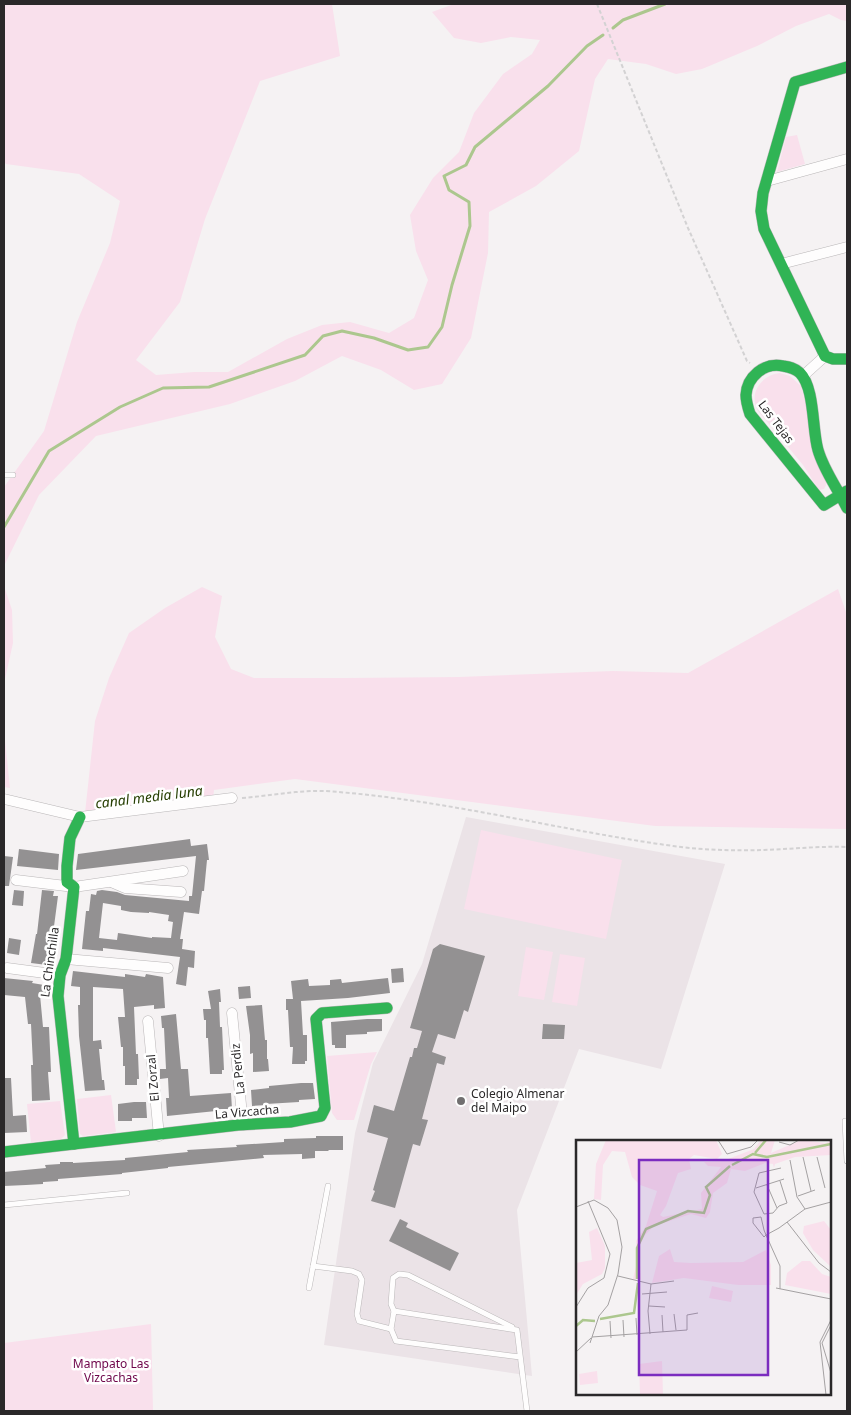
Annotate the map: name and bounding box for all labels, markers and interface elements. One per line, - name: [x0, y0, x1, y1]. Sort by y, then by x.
- street label: Las Tejas: [755, 397, 798, 447]
- water label: canal media luna: [94, 780, 204, 813]
- street label: La Chinchilla: [36, 926, 63, 998]
- street label: La Perdiz: [226, 1042, 249, 1095]
- street label: El Zorzal: [142, 1054, 163, 1102]
- place label: Colegio Almenar del Maipo: [471, 1085, 564, 1116]
- marker: Colegio Almenar del Maipo: [455, 1095, 467, 1107]
- street label: La Vizcacha: [214, 1100, 280, 1123]
- inset map: [576, 1140, 831, 1395]
- park label: Mampato Las Vizcachas: [73, 1355, 149, 1386]

